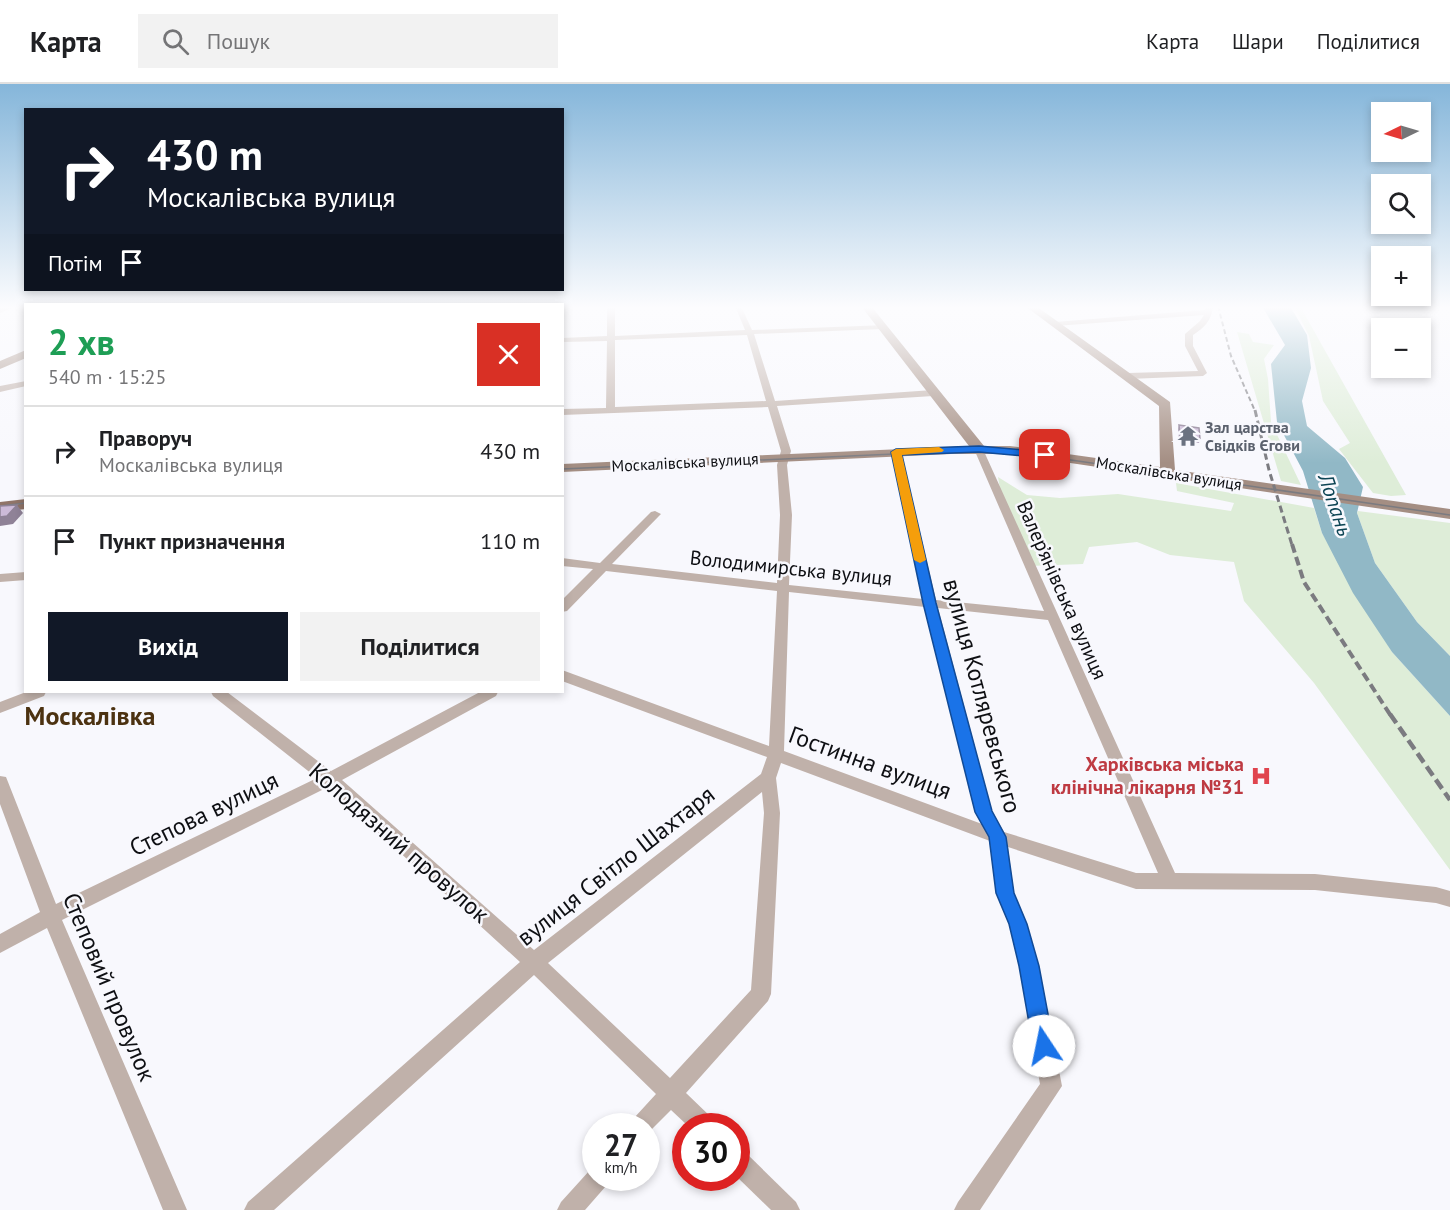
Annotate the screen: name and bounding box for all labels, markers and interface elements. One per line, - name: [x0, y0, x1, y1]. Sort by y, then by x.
- search box: [138, 14, 558, 68]
- text: Карта: [30, 23, 102, 60]
- icon: search: [159, 25, 192, 58]
- text: Пошук: [207, 27, 270, 55]
- text: Карта: [1146, 28, 1199, 55]
- text: Шари: [1232, 28, 1284, 55]
- text: Поділитися: [1317, 28, 1420, 55]
- north arrow: [1371, 102, 1431, 162]
- map controls: [1371, 102, 1431, 378]
- text: 430 m: [147, 127, 263, 182]
- icon: right: [48, 132, 126, 210]
- button: search: [1371, 174, 1431, 234]
- text: Москалівська вулиця: [147, 180, 395, 214]
- icon: arrive: [115, 246, 148, 279]
- button: +: [1371, 246, 1431, 306]
- text: Потім: [48, 249, 103, 277]
- text: 2 хв: [48, 318, 115, 365]
- button: −: [1371, 318, 1431, 378]
- button: close: [477, 323, 540, 386]
- text: 540 m · 15:25: [48, 364, 166, 390]
- place label: Зал царства Свідків Єгови: [1205, 417, 1300, 455]
- text: Праворуч: [99, 424, 192, 452]
- temple icon: Зал царства Свідків Єгови: [1176, 424, 1200, 448]
- pin: [1019, 429, 1070, 480]
- icon: right: [48, 435, 81, 468]
- text: 430 m: [480, 437, 540, 465]
- icon: arrive: [1028, 438, 1061, 471]
- street label: Москалівська вулиця: [611, 448, 759, 476]
- text: Москалівська вулиця: [99, 452, 283, 478]
- street label: Москалівська вулиця: [1095, 452, 1243, 494]
- water label: Лопань: [1312, 469, 1359, 540]
- street label: Валер’янівська вулиця: [1011, 497, 1113, 683]
- icon: arrive: [48, 525, 81, 558]
- text: Пункт призначення: [99, 527, 285, 555]
- text: 110 m: [480, 527, 540, 555]
- street label: Володимирська вулиця: [689, 544, 893, 592]
- street label: вулиця Котляревського: [936, 575, 1029, 817]
- button: Вихід: [48, 612, 288, 681]
- button: Поділитися: [300, 612, 540, 681]
- district label: Москалівка: [25, 699, 155, 732]
- street label: Гостинна вулиця: [785, 719, 956, 806]
- place label: Харківська міська клінічна лікарня №31: [1051, 751, 1244, 800]
- street label: Колодязний провулок: [303, 756, 496, 930]
- street label: Степова вулиця: [124, 764, 283, 863]
- hospital icon: Харківська міська клінічна лікарня №31: [1249, 764, 1273, 788]
- street label: вулиця Світло Шахтаря: [511, 779, 721, 953]
- street label: Степовий провулок: [56, 888, 163, 1086]
- position arrow: [1012, 1014, 1076, 1078]
- speed limit sign: 30: [672, 1113, 750, 1191]
- text: 27: [604, 1125, 638, 1164]
- text: km/h: [605, 1158, 637, 1177]

